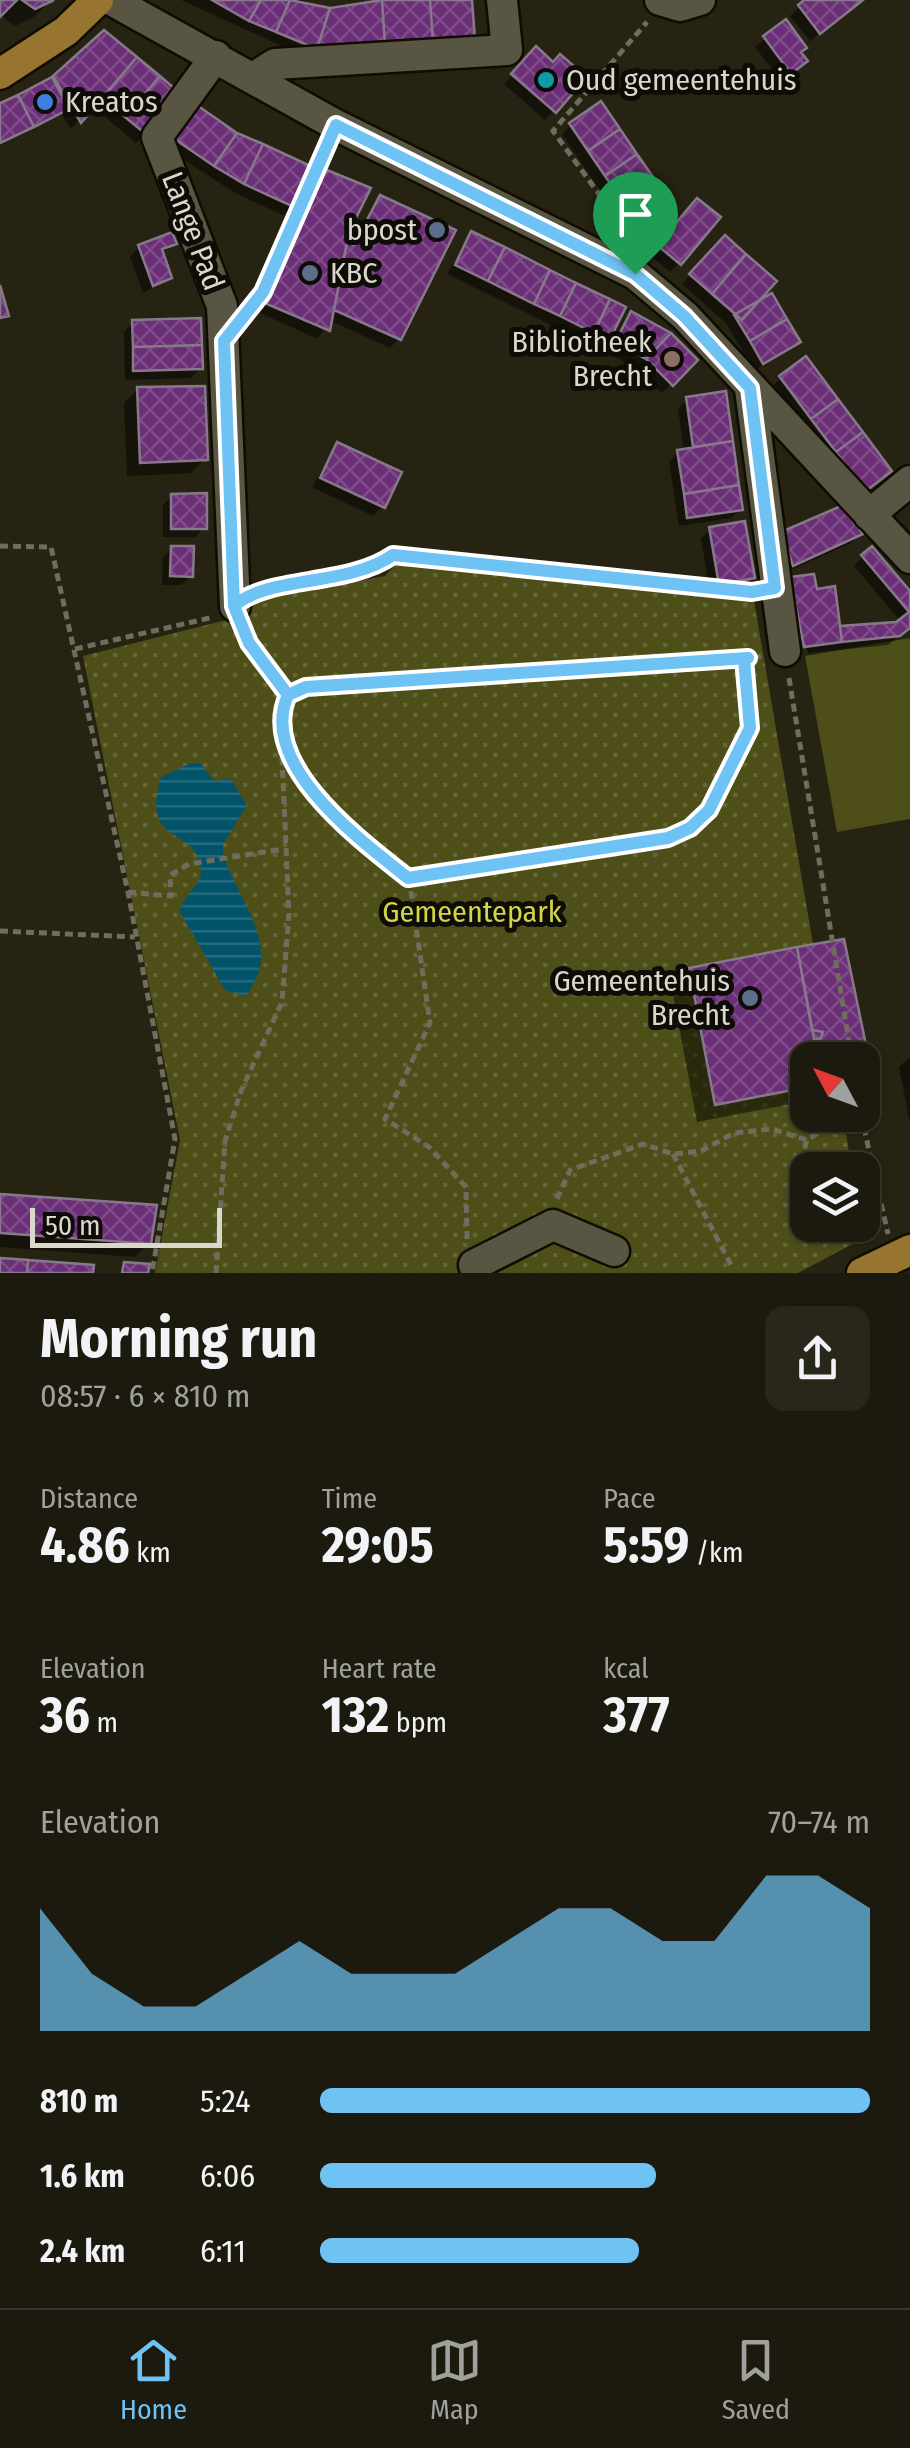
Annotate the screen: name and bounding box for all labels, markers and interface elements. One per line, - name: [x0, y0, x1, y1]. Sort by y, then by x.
- place label: Oud gemeentehuis: [566, 62, 797, 98]
- marker: Oud gemeentehuis: [535, 69, 557, 91]
- place label: Kreatos: [65, 84, 158, 120]
- marker: Kreatos: [34, 91, 56, 113]
- street label: Lange Pad: [154, 167, 232, 295]
- pin: [593, 172, 678, 275]
- icon: arrive: [608, 187, 663, 242]
- place label: bpost: [347, 212, 417, 248]
- marker: bpost: [426, 219, 448, 241]
- place label: KBC: [330, 255, 378, 291]
- marker: KBC: [299, 262, 321, 284]
- place label: Bibliotheek Brecht: [512, 324, 652, 394]
- marker: Bibliotheek Brecht: [661, 348, 683, 370]
- park label: Gemeentepark: [382, 894, 562, 930]
- place label: Gemeentehuis Brecht: [553, 963, 730, 1033]
- marker: Gemeentehuis Brecht: [739, 987, 761, 1009]
- north arrow: [790, 1042, 880, 1132]
- map controls: [790, 1042, 880, 1242]
- button: layers: [790, 1152, 880, 1242]
- scale bar: [30, 1203, 222, 1248]
- text: 50 m: [45, 1209, 101, 1242]
- text: Morning run: [40, 1306, 317, 1372]
- button: share: [765, 1306, 870, 1411]
- text: 08:57 · 6 × 810 m: [40, 1377, 250, 1415]
- text: Distance: [40, 1482, 138, 1515]
- text: Time: [322, 1482, 377, 1515]
- text: Pace: [603, 1482, 656, 1515]
- text: 4.86: [40, 1515, 130, 1575]
- text: 29:05: [322, 1515, 434, 1575]
- text: 5:59: [603, 1515, 689, 1575]
- text: km: [130, 1536, 171, 1569]
- text: /km: [689, 1536, 744, 1569]
- text: Elevation: [40, 1652, 145, 1685]
- text: Heart rate: [322, 1652, 437, 1685]
- text: kcal: [603, 1652, 649, 1685]
- text: 36: [40, 1685, 90, 1745]
- text: 132: [322, 1685, 389, 1745]
- text: 377: [603, 1685, 670, 1745]
- text: m: [90, 1706, 118, 1739]
- text: bpm: [389, 1706, 447, 1739]
- text: Elevation: [40, 1803, 160, 1841]
- text: 70–74 m: [768, 1803, 870, 1841]
- text: 810 m: [40, 2082, 118, 2120]
- text: 5:24: [200, 2082, 250, 2120]
- text: 1.6 km: [40, 2157, 125, 2195]
- text: 6:06: [200, 2157, 255, 2195]
- text: 2.4 km: [40, 2232, 125, 2270]
- text: 6:11: [200, 2232, 246, 2270]
- tab: Home: [120, 2333, 187, 2426]
- tab: Map: [427, 2333, 482, 2426]
- tab: Saved: [722, 2333, 790, 2426]

